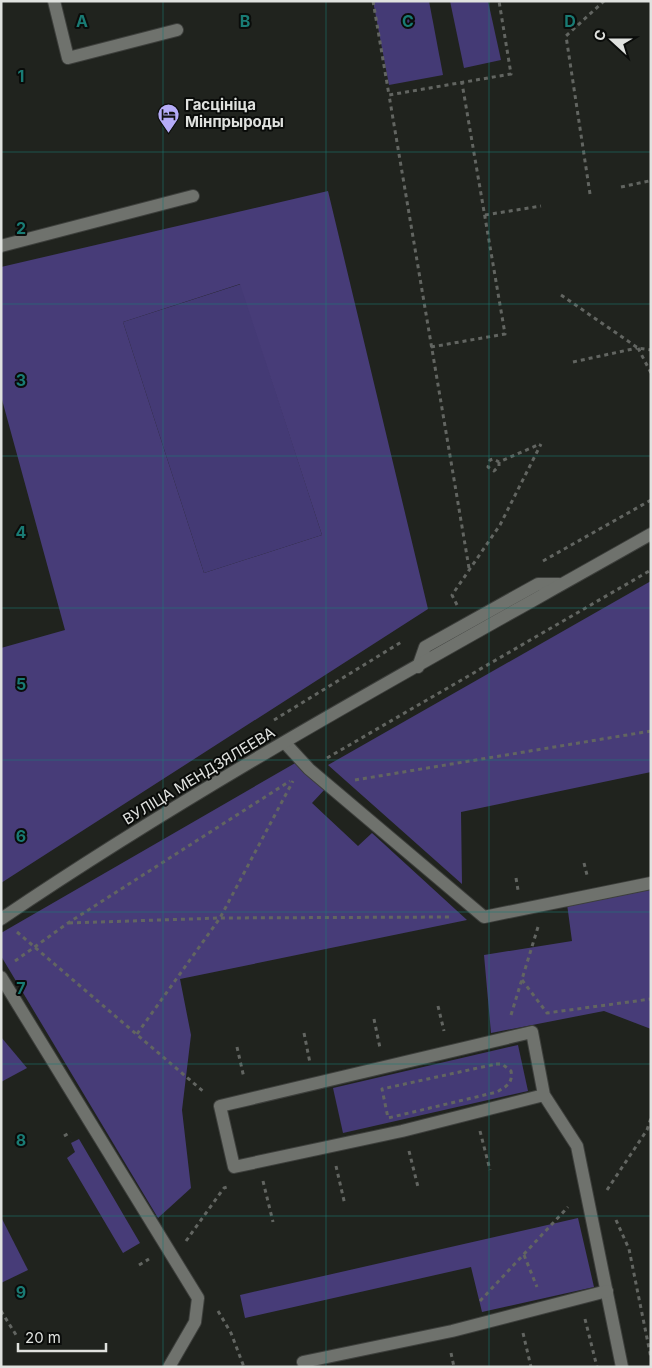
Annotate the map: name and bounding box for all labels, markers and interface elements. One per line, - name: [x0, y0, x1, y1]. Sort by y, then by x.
- text: A: [76, 11, 88, 31]
- text: B: [240, 11, 250, 31]
- text: C: [402, 11, 414, 31]
- text: D: [564, 11, 576, 31]
- north arrow: [587, 15, 637, 65]
- text: С: [590, 27, 609, 43]
- text: 1: [18, 66, 24, 86]
- place label: Гасцініца Мінпрыроды: [185, 95, 284, 131]
- hotel icon: Гасцініца Мінпрыроды: [157, 102, 181, 133]
- text: 2: [16, 218, 26, 238]
- text: 3: [16, 370, 26, 390]
- text: 4: [16, 522, 27, 542]
- text: 5: [16, 674, 26, 694]
- street label: ВУЛІЦА МЕНДЗЯЛЕЕВА: [119, 723, 278, 829]
- text: 6: [16, 826, 26, 846]
- text: 7: [16, 978, 26, 998]
- text: 8: [16, 1130, 26, 1150]
- text: 9: [16, 1282, 26, 1302]
- scale bar: [18, 1320, 105, 1352]
- text: 20 m: [25, 1328, 61, 1347]

